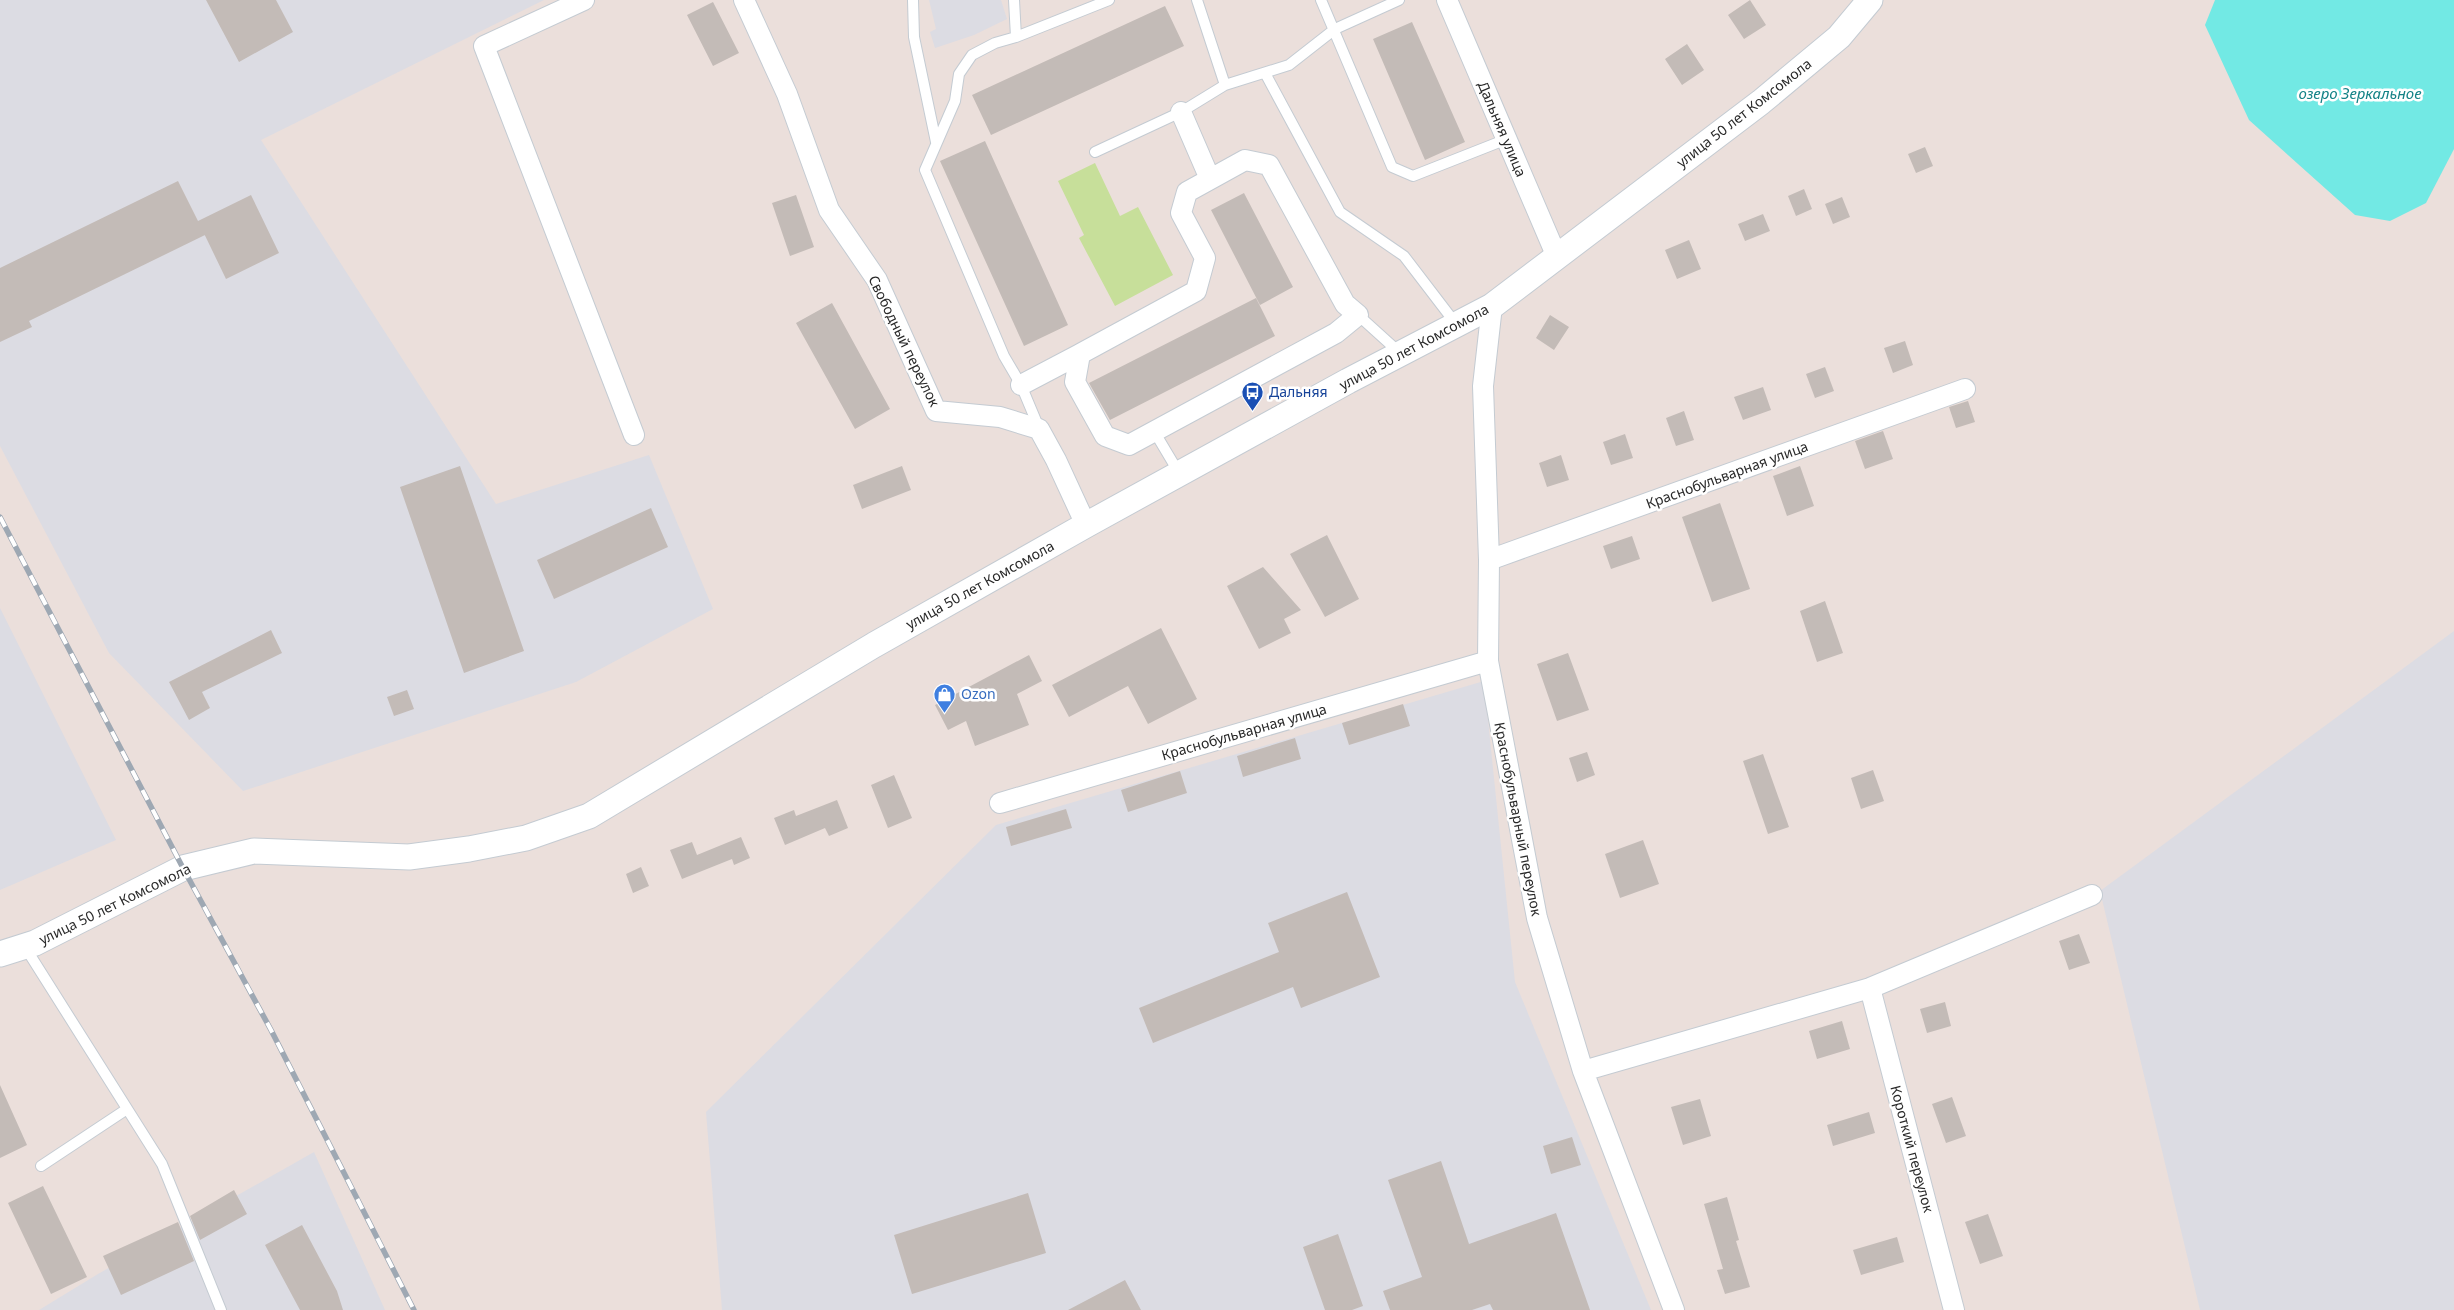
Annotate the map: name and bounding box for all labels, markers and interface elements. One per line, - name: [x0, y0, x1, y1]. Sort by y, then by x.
- street label: улица 50 лет Комсомола: [1672, 54, 1815, 171]
- street label: Дальняя улица: [1474, 78, 1531, 179]
- water label: озеро Зеркальное: [2298, 83, 2422, 103]
- street label: Свободный переулок: [864, 272, 945, 410]
- street label: улица 50 лет Комсомола: [1336, 299, 1492, 394]
- bus stop icon: Дальняя: [1241, 380, 1265, 411]
- place label: Дальняя: [1269, 382, 1328, 401]
- street label: Краснобульварная улица: [1643, 436, 1810, 513]
- street label: улица 50 лет Комсомола: [902, 536, 1057, 633]
- shop icon: Ozon: [933, 682, 957, 713]
- place label: Ozon: [961, 684, 996, 703]
- street label: Краснобульварная улица: [1159, 699, 1329, 764]
- street label: Краснобульварный переулок: [1490, 720, 1547, 918]
- street label: улица 50 лет Комсомола: [36, 858, 194, 949]
- street label: Короткий переулок: [1886, 1083, 1939, 1215]

